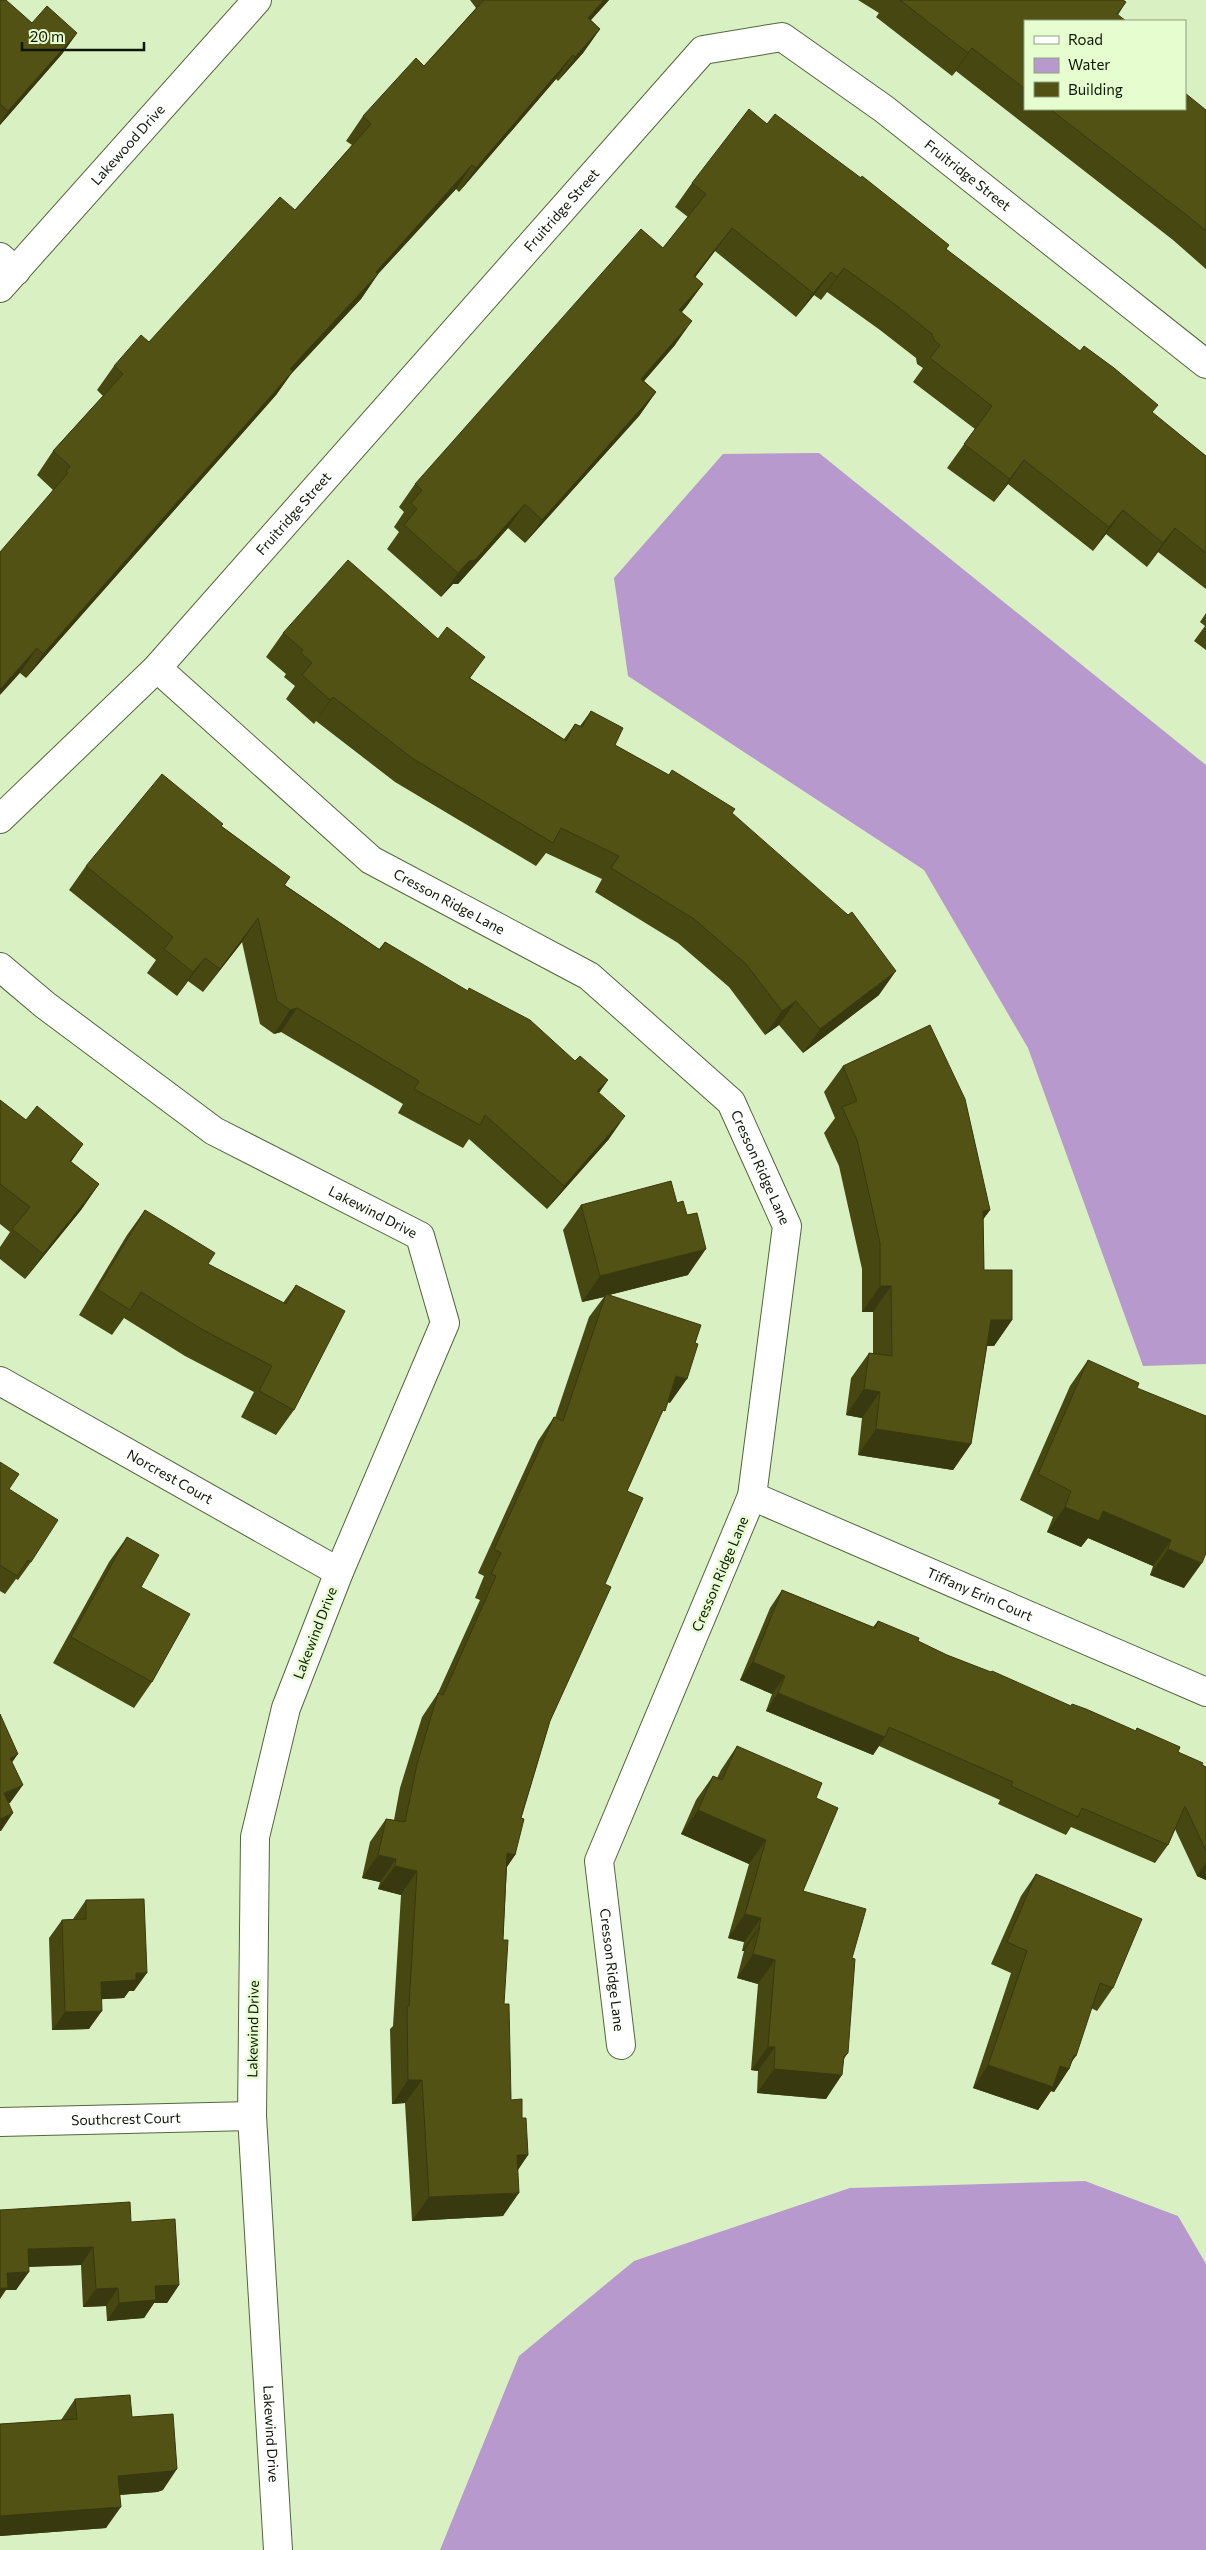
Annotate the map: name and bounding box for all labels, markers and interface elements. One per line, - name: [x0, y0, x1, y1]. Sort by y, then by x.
- scale bar: [22, 20, 145, 52]
- legend: [1024, 20, 1186, 110]
- text: 20 m: [30, 27, 64, 45]
- text: Road: [1068, 30, 1103, 48]
- text: Water: [1068, 55, 1110, 73]
- text: Building: [1068, 80, 1123, 98]
- street label: Lakewood Drive: [87, 101, 168, 188]
- street label: Fruitridge Street: [921, 136, 1015, 214]
- street label: Fruitridge Street: [520, 164, 603, 255]
- street label: Fruitridge Street: [252, 468, 334, 558]
- street label: Cresson Ridge Lane: [391, 865, 508, 938]
- street label: Cresson Ridge Lane: [728, 1107, 794, 1227]
- street label: Lakewind Drive: [326, 1182, 420, 1241]
- street label: Norcrest Court: [124, 1445, 216, 1507]
- street label: Cresson Ridge Lane: [688, 1514, 751, 1634]
- street label: Tiffany Erin Court: [924, 1563, 1036, 1624]
- street label: Lakewind Drive: [289, 1584, 340, 1681]
- street label: Cresson Ridge Lane: [597, 1907, 628, 2032]
- street label: Lakewind Drive: [243, 1980, 262, 2078]
- street label: Southcrest Court: [71, 2109, 181, 2128]
- street label: Lakewind Drive: [260, 2385, 283, 2483]

